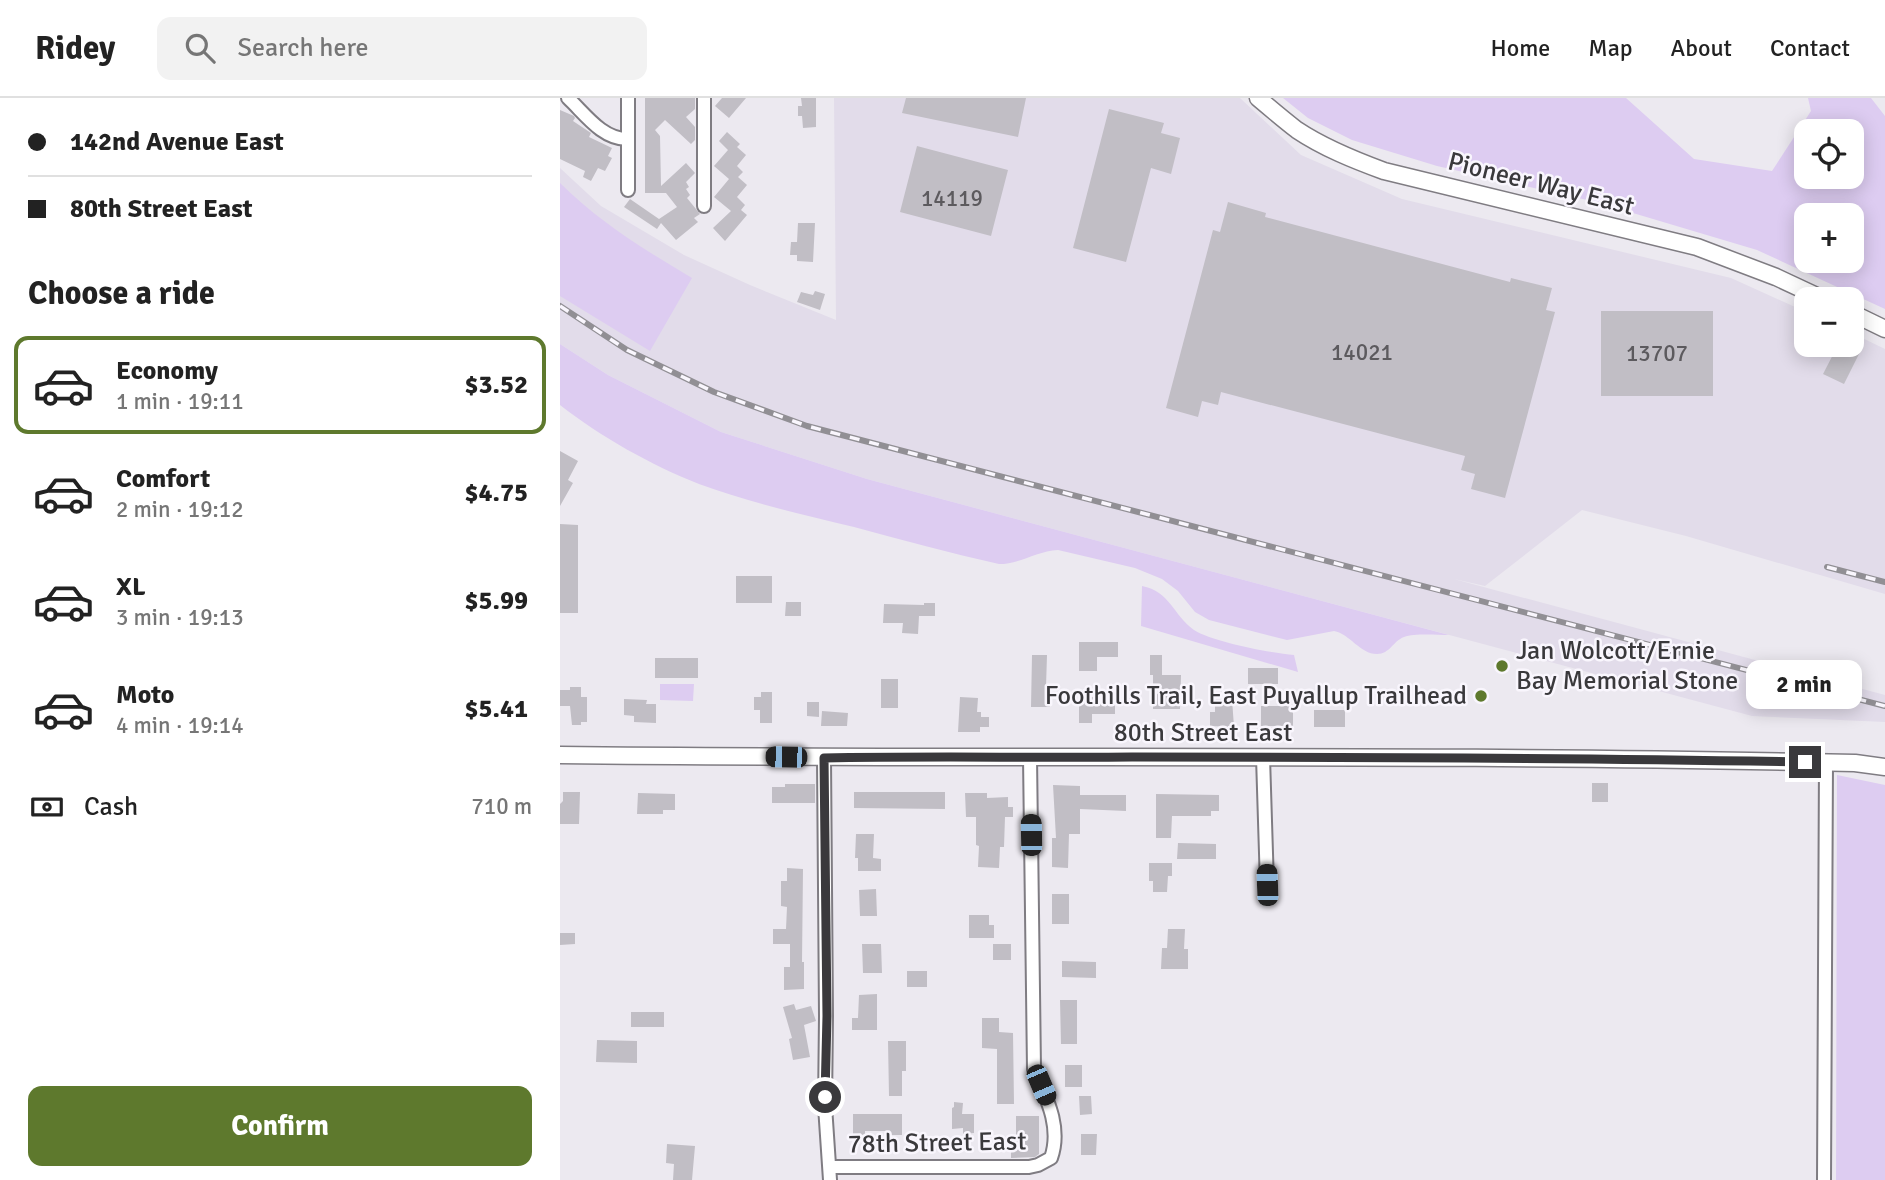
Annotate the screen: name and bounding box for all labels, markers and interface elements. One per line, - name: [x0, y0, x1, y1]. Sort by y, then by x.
- search box: [157, 17, 647, 80]
- text: Ridey: [35, 28, 115, 69]
- icon: search: [181, 29, 219, 67]
- text: Search here: [237, 32, 369, 64]
- text: Home: [1490, 33, 1550, 63]
- text: Map: [1588, 33, 1633, 63]
- text: About: [1671, 33, 1732, 63]
- text: Contact: [1770, 33, 1850, 63]
- map controls: [1794, 119, 1864, 357]
- button: locate: [1794, 119, 1864, 189]
- text: 142nd Avenue East: [70, 126, 284, 158]
- street label: Pioneer Way East: [1445, 145, 1637, 223]
- house number: 14119: [921, 184, 983, 213]
- text: 80th Street East: [70, 193, 252, 225]
- button: +: [1794, 203, 1864, 273]
- text: Choose a ride: [28, 274, 215, 313]
- button: −: [1794, 287, 1864, 357]
- house number: 14021: [1331, 338, 1393, 367]
- house number: 13707: [1626, 339, 1688, 368]
- icon: car: [32, 354, 95, 417]
- text: Economy: [116, 355, 218, 387]
- text: $3.52: [464, 369, 528, 401]
- text: 1 min · 19:11: [116, 387, 244, 416]
- icon: car: [32, 462, 95, 525]
- text: Comfort: [116, 463, 210, 495]
- text: $4.75: [464, 477, 528, 509]
- text: 2 min · 19:12: [116, 495, 244, 524]
- icon: car: [32, 570, 95, 633]
- text: XL: [116, 571, 146, 603]
- text: $5.99: [464, 585, 528, 617]
- text: 3 min · 19:13: [116, 603, 244, 632]
- place label: Jan Wolcott/Ernie Bay Memorial Stone: [1516, 635, 1738, 697]
- marker: Jan Wolcott/Ernie Bay Memorial Stone: [1494, 658, 1510, 674]
- callout: 2 min: [1747, 660, 1863, 710]
- text: 2 min: [1776, 670, 1832, 699]
- icon: car: [32, 678, 95, 741]
- text: Moto: [116, 679, 174, 711]
- place label: Foothills Trail, East Puyallup Trailhead: [1045, 680, 1467, 712]
- marker: Foothills Trail, East Puyallup Trailhead: [1473, 688, 1489, 704]
- text: $5.41: [464, 693, 528, 725]
- text: 4 min · 19:14: [116, 711, 244, 740]
- street label: 80th Street East: [1114, 717, 1292, 749]
- car: [765, 746, 808, 768]
- route end: [1789, 746, 1821, 778]
- icon: cash: [28, 788, 66, 826]
- text: Cash: [84, 791, 138, 823]
- text: 710 m: [471, 792, 532, 821]
- car: [1021, 814, 1042, 856]
- car: [1256, 864, 1279, 906]
- car: [1024, 1062, 1059, 1108]
- route start: [809, 1081, 841, 1113]
- button: Confirm: [28, 1086, 532, 1166]
- street label: 78th Street East: [847, 1125, 1027, 1161]

